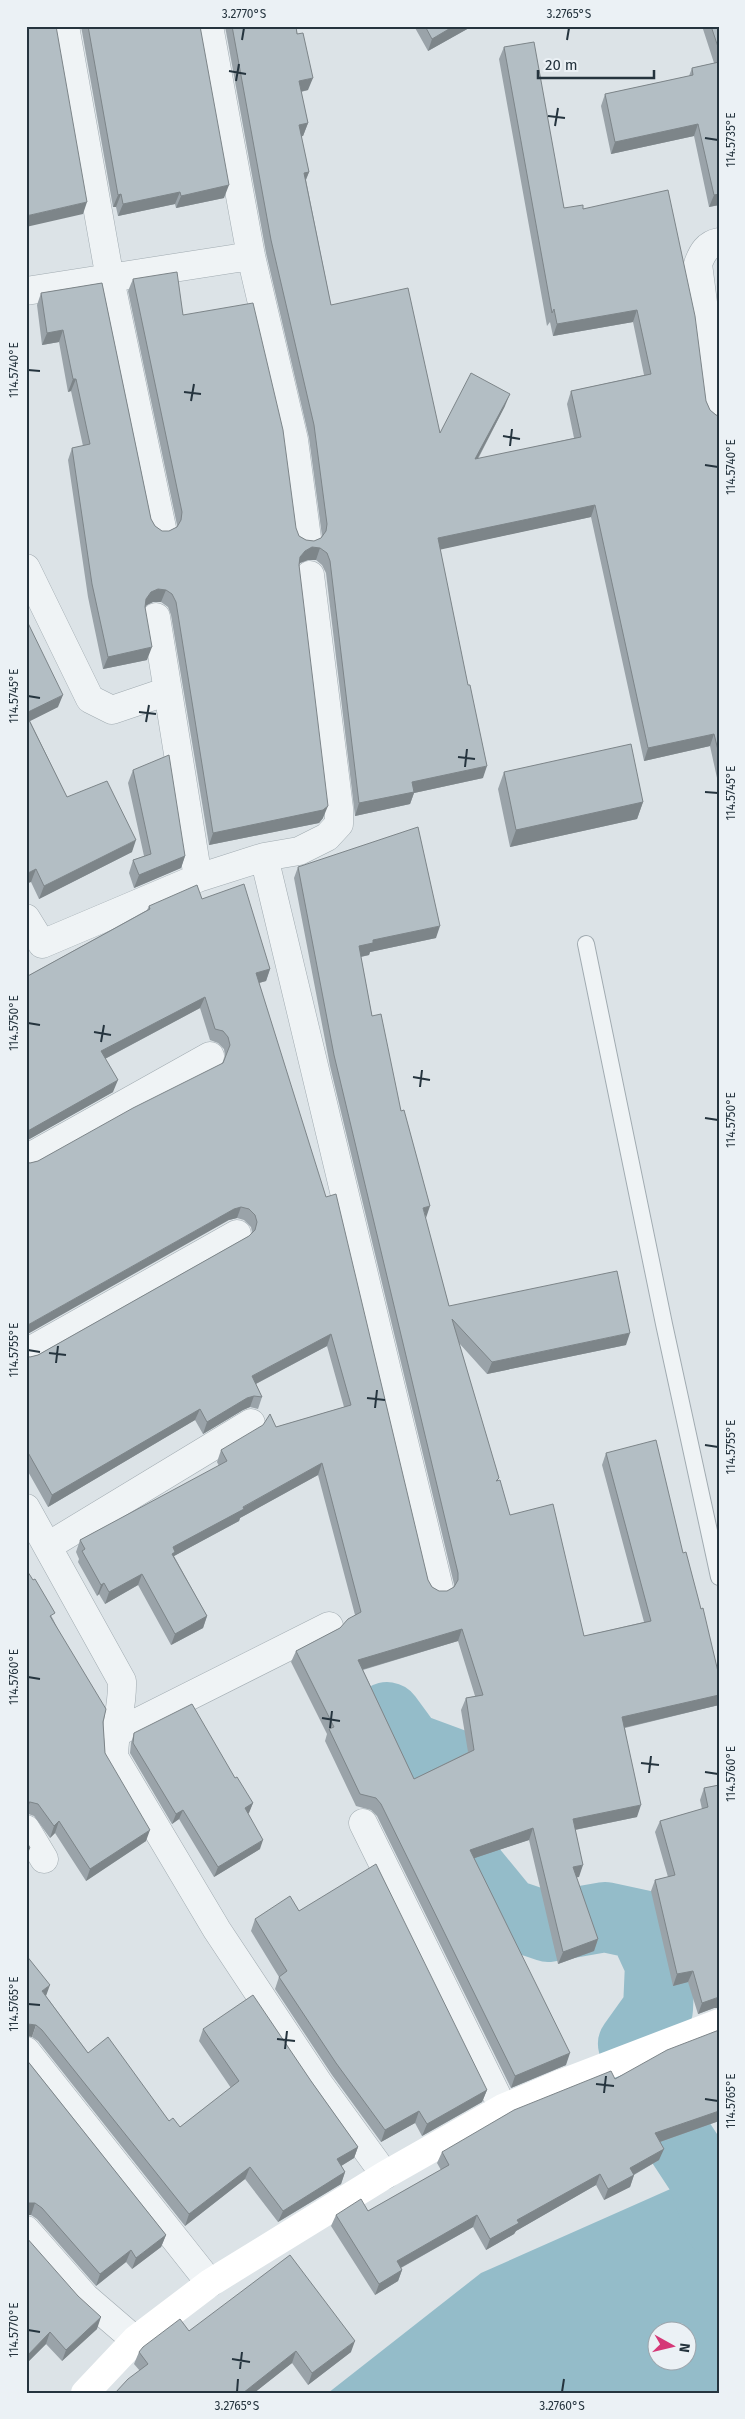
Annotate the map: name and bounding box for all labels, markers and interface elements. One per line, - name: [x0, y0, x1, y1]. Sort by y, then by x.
- text: 3.2770°S: [222, 7, 267, 21]
- text: 3.2765°S: [547, 7, 592, 21]
- scale bar: [538, 48, 654, 80]
- text: 20 m: [545, 56, 578, 74]
- text: 114.5735°E: [724, 112, 738, 168]
- text: 114.5740°E: [7, 342, 21, 398]
- text: 114.5740°E: [724, 439, 738, 495]
- text: 114.5745°E: [7, 668, 21, 724]
- text: 114.5745°E: [724, 765, 738, 821]
- text: 114.5750°E: [7, 995, 21, 1051]
- text: 114.5750°E: [724, 1092, 738, 1148]
- text: 114.5755°E: [7, 1322, 21, 1378]
- text: 114.5755°E: [724, 1419, 738, 1475]
- text: 114.5760°E: [7, 1649, 21, 1705]
- text: 114.5760°E: [724, 1746, 738, 1802]
- text: 114.5765°E: [7, 1976, 21, 2032]
- text: 114.5765°E: [724, 2073, 738, 2129]
- text: 114.5770°E: [7, 2302, 21, 2358]
- north arrow: [648, 2322, 698, 2372]
- text: N: [675, 2342, 693, 2354]
- text: 3.2765°S: [215, 2399, 260, 2413]
- text: 3.2760°S: [539, 2399, 585, 2413]

